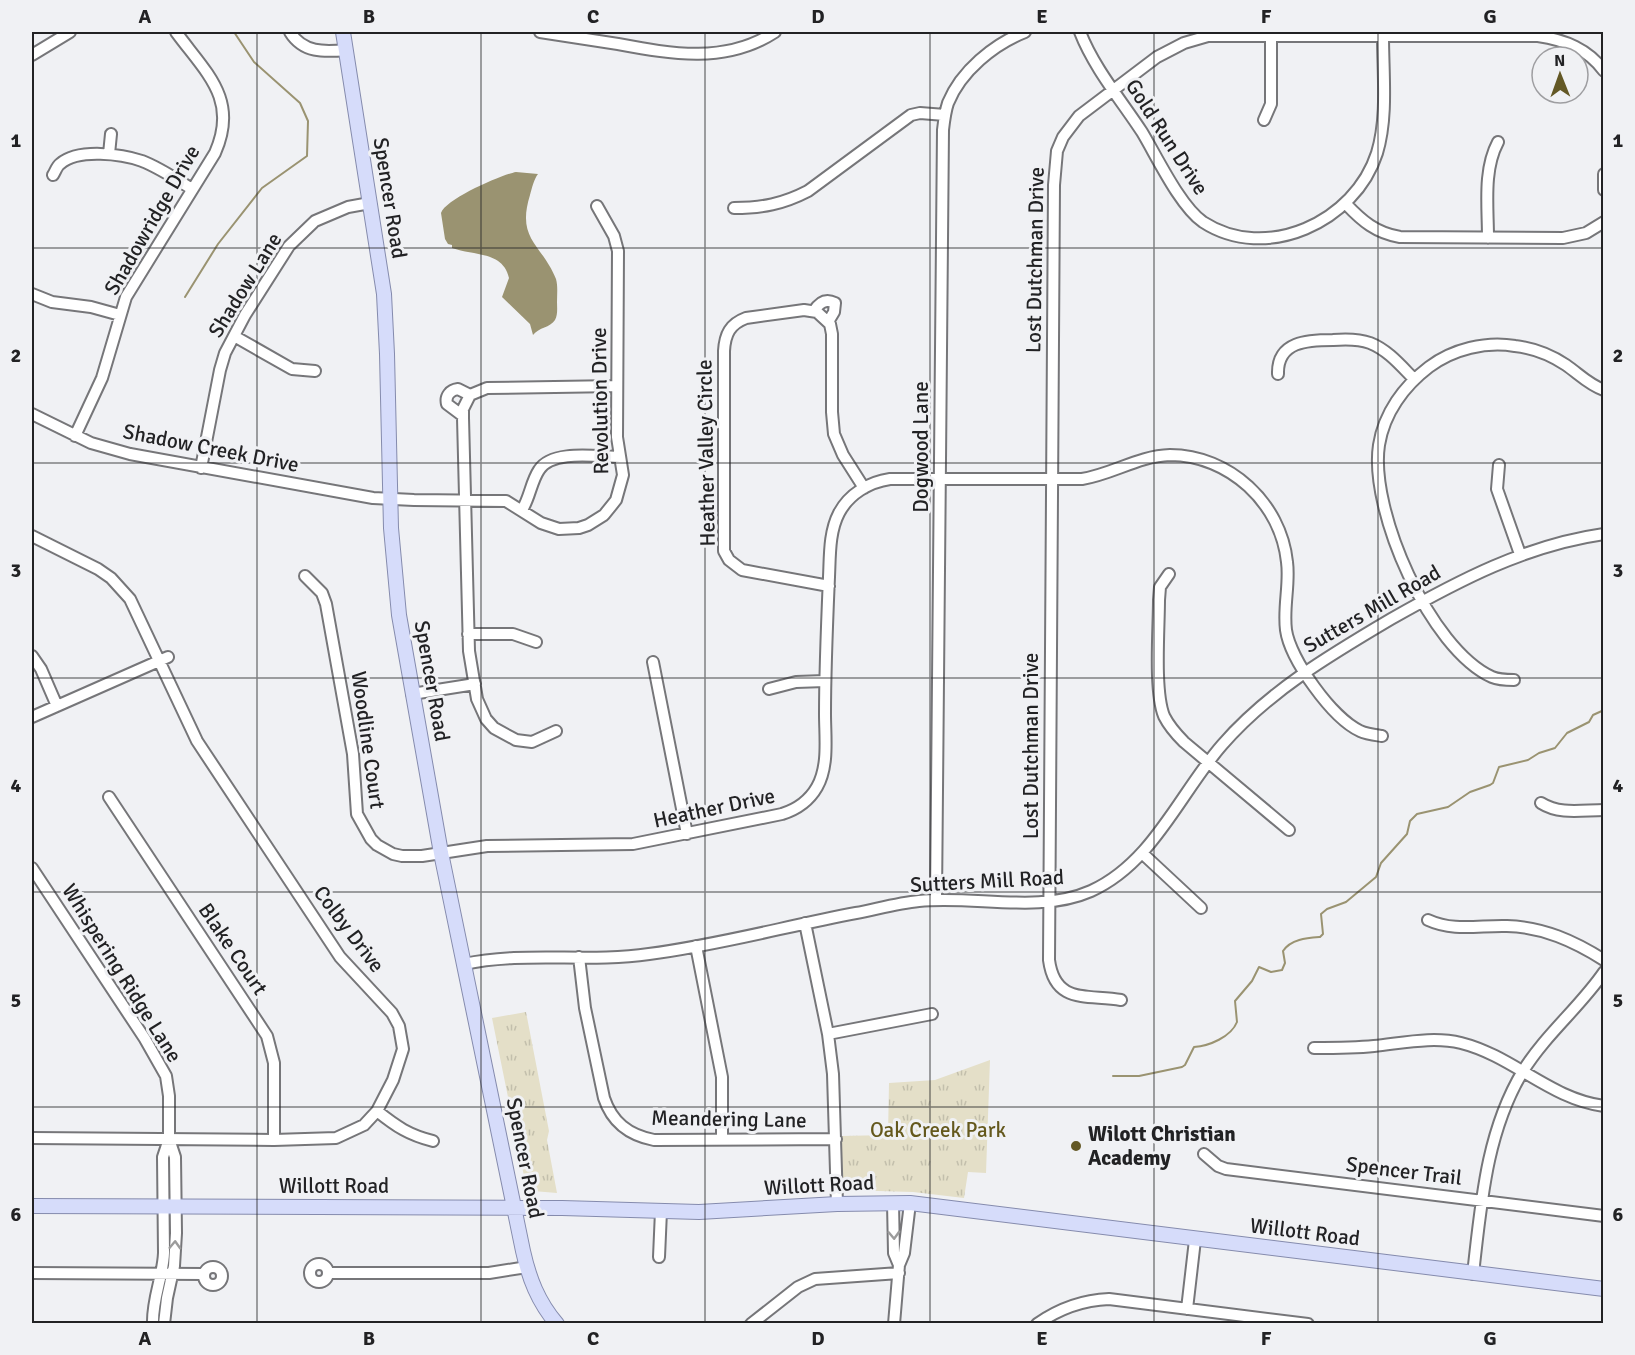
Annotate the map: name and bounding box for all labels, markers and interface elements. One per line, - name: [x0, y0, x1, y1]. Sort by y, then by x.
- text: A: [139, 4, 152, 29]
- text: B: [363, 4, 375, 29]
- text: C: [587, 4, 599, 29]
- text: D: [811, 4, 825, 29]
- text: E: [1036, 4, 1048, 29]
- text: F: [1261, 4, 1272, 29]
- text: G: [1483, 4, 1497, 29]
- north arrow: [1530, 45, 1590, 105]
- text: N: [1554, 51, 1565, 71]
- street label: Gold Run Drive: [1120, 74, 1214, 200]
- text: 1: [11, 128, 22, 153]
- text: 1: [1613, 128, 1624, 153]
- street label: Spencer Road: [368, 136, 412, 260]
- street label: Shadowridge Drive: [99, 140, 205, 300]
- street label: Lost Dutchman Drive: [1020, 167, 1050, 353]
- street label: Shadow Lane: [203, 228, 287, 342]
- street label: Revolution Drive: [586, 327, 614, 475]
- text: 2: [11, 343, 21, 368]
- text: 2: [1613, 343, 1623, 368]
- street label: Heather Valley Circle: [691, 359, 721, 547]
- street label: Dogwood Lane: [908, 381, 934, 513]
- street label: Shadow Creek Drive: [121, 418, 301, 478]
- text: 3: [11, 558, 21, 583]
- text: 3: [1613, 558, 1623, 583]
- street label: Sutters Mill Road: [1299, 559, 1445, 659]
- street label: Spencer Road: [409, 619, 455, 743]
- street label: Lost Dutchman Drive: [1018, 653, 1044, 839]
- street label: Woodline Court: [345, 669, 391, 811]
- text: 4: [11, 773, 22, 798]
- text: 4: [1613, 773, 1624, 798]
- street label: Heather Drive: [651, 782, 777, 834]
- street label: Sutters Mill Road: [909, 864, 1065, 898]
- street label: Whispering Ridge Lane: [56, 879, 188, 1067]
- street label: Colby Drive: [308, 880, 390, 978]
- street label: Blake Court: [193, 898, 273, 1000]
- text: 5: [11, 988, 21, 1013]
- text: 5: [1613, 988, 1623, 1013]
- street label: Spencer Road: [501, 1095, 549, 1221]
- street label: Meandering Lane: [651, 1105, 807, 1133]
- park label: Oak Creek Park: [870, 1117, 1006, 1143]
- place label: Wilott Christian Academy: [1088, 1121, 1236, 1171]
- marker: Wilott Christian Academy: [1069, 1139, 1083, 1153]
- street label: Spencer Trail: [1344, 1151, 1464, 1191]
- street label: Willott Road: [763, 1169, 875, 1201]
- street label: Willott Road: [279, 1173, 389, 1199]
- text: 6: [11, 1202, 22, 1227]
- text: 6: [1613, 1202, 1624, 1227]
- street label: Willott Road: [1249, 1212, 1361, 1252]
- one-way arrow: [887, 1230, 900, 1239]
- one-way arrow: [169, 1241, 182, 1250]
- text: A: [139, 1326, 152, 1351]
- text: B: [363, 1326, 375, 1351]
- text: C: [587, 1326, 599, 1351]
- text: D: [811, 1326, 825, 1351]
- text: E: [1036, 1326, 1048, 1351]
- text: F: [1261, 1326, 1272, 1351]
- text: G: [1483, 1326, 1497, 1351]

